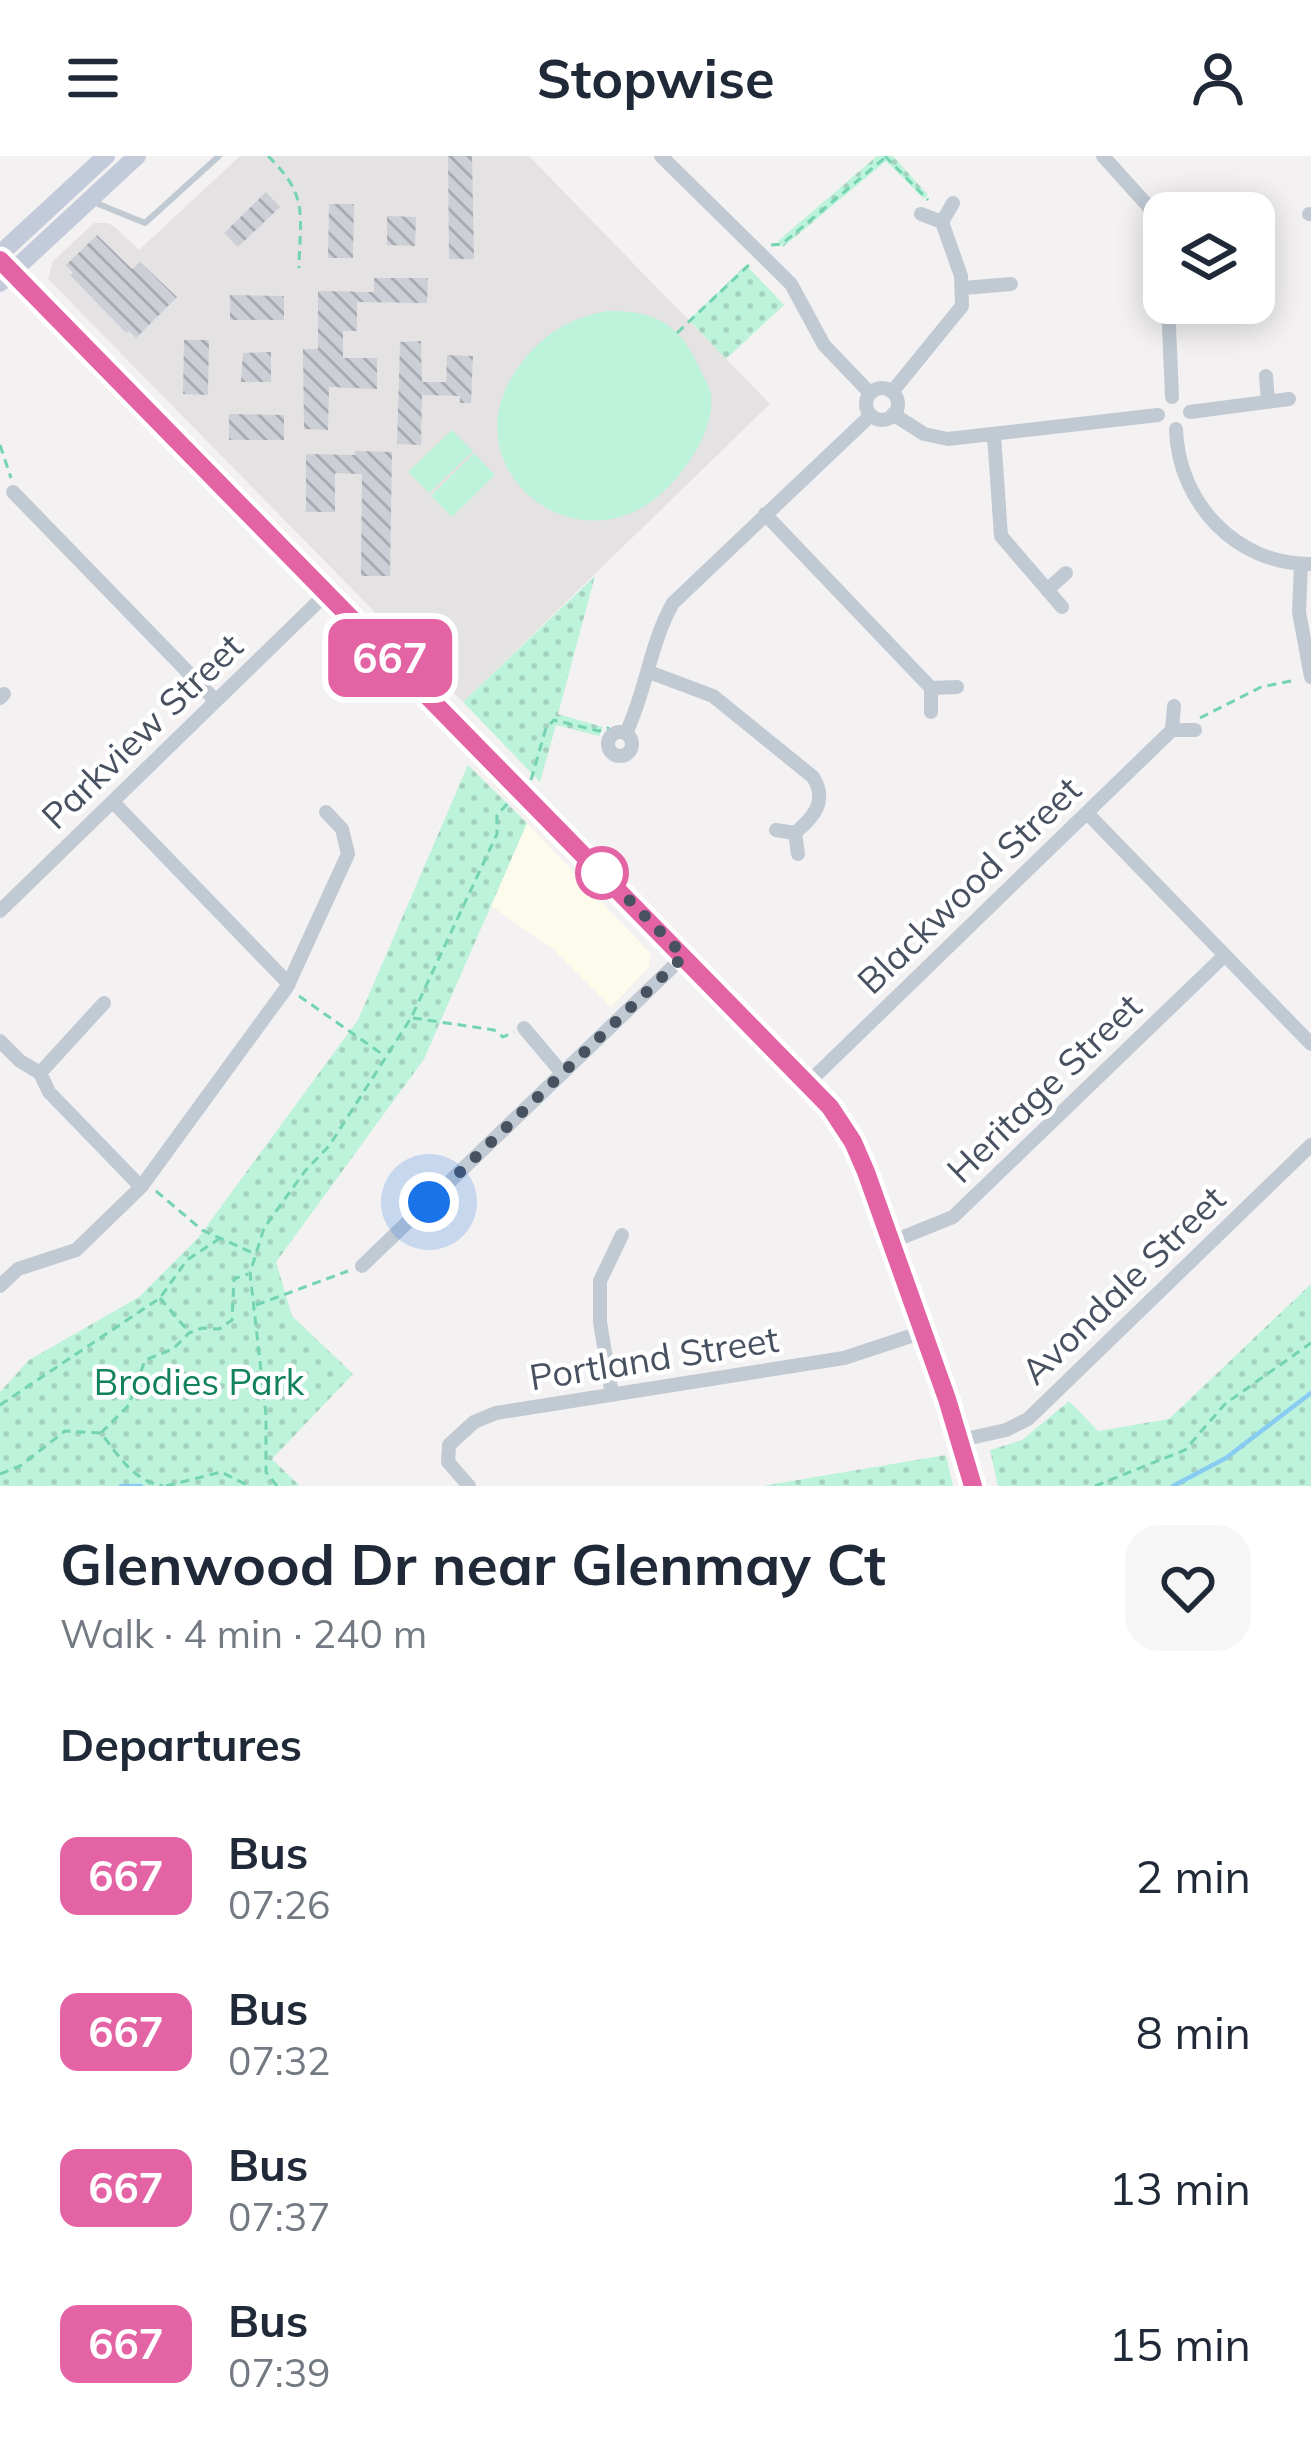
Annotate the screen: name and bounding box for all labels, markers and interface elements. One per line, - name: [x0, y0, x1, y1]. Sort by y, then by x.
- text: Stopwise: [536, 44, 775, 112]
- icon: menu: [60, 45, 126, 111]
- icon: person: [1185, 45, 1251, 111]
- map controls: [1143, 192, 1275, 324]
- button: layers: [1143, 192, 1275, 324]
- line badge: 667: [321, 619, 459, 697]
- street label: Parkview Street: [32, 623, 252, 838]
- text: 667: [352, 631, 428, 684]
- street label: Blackwood Street: [848, 767, 1090, 1003]
- unlabelled marker: [577, 848, 627, 898]
- street label: Heritage Street: [937, 983, 1150, 1192]
- your location: [399, 1172, 459, 1232]
- street label: Avondale Street: [1011, 1176, 1234, 1393]
- street label: Portland Street: [526, 1316, 782, 1399]
- park label: Brodies Park: [94, 1359, 305, 1404]
- button: heart: [1125, 1525, 1251, 1651]
- text: Glenwood Dr near Glenmay Ct: [60, 1528, 886, 1599]
- text: Walk · 4 min · 240 m: [60, 1609, 427, 1658]
- text: Departures: [60, 1716, 302, 1772]
- text: Bus: [228, 1824, 308, 1880]
- text: 2 min: [1136, 1848, 1251, 1904]
- text: 667: [88, 1849, 164, 1902]
- text: 07:26: [228, 1880, 331, 1929]
- text: Bus: [228, 1980, 308, 2036]
- text: 8 min: [1136, 2004, 1251, 2060]
- text: 667: [88, 2005, 164, 2058]
- text: 07:32: [228, 2036, 331, 2085]
- text: Bus: [228, 2136, 308, 2192]
- text: 13 min: [1109, 2160, 1251, 2216]
- text: 667: [88, 2161, 164, 2214]
- text: 07:37: [228, 2192, 331, 2241]
- text: Bus: [228, 2292, 308, 2348]
- text: 15 min: [1109, 2316, 1251, 2372]
- text: 667: [88, 2317, 164, 2370]
- text: 07:39: [228, 2348, 331, 2397]

